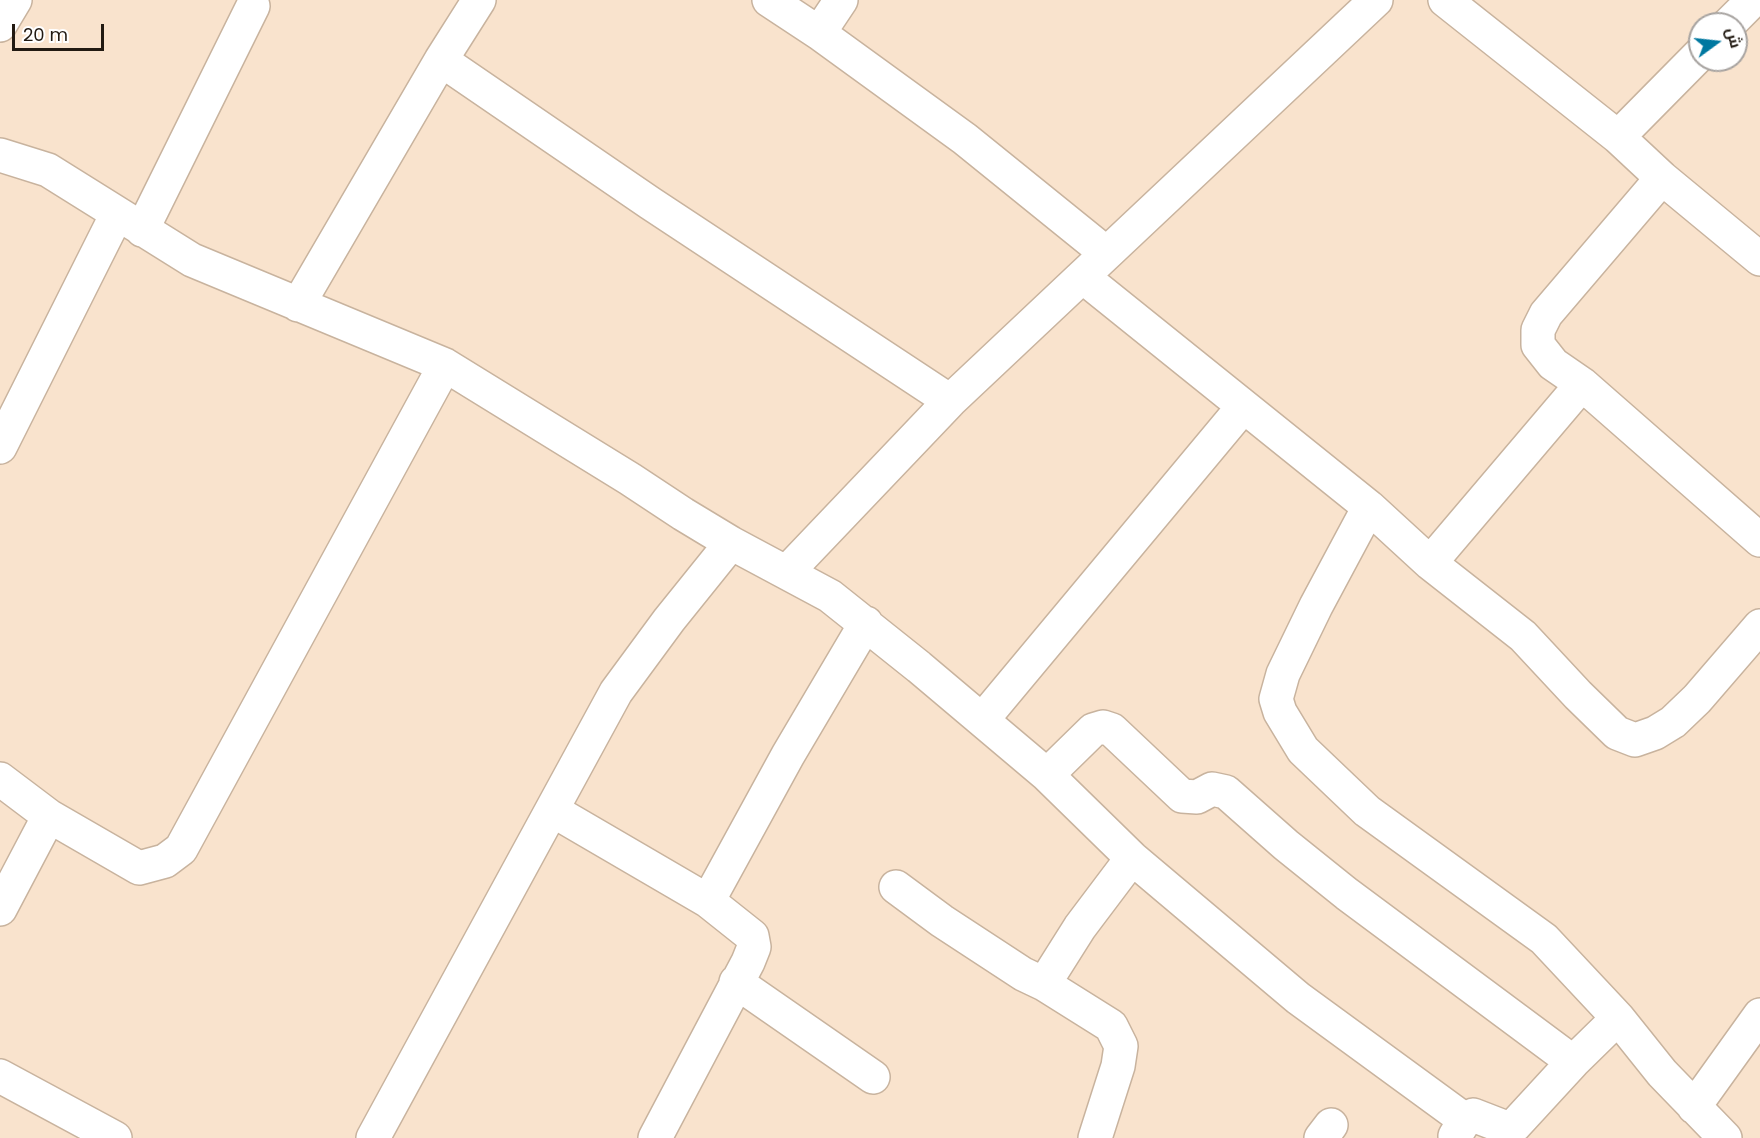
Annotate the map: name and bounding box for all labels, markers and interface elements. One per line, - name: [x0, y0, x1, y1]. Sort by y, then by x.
- scale bar: [15, 12, 106, 50]
- north arrow: [1688, 12, 1748, 72]
- text: 20 m: [23, 22, 68, 47]
- text: ش: [1720, 25, 1748, 51]

